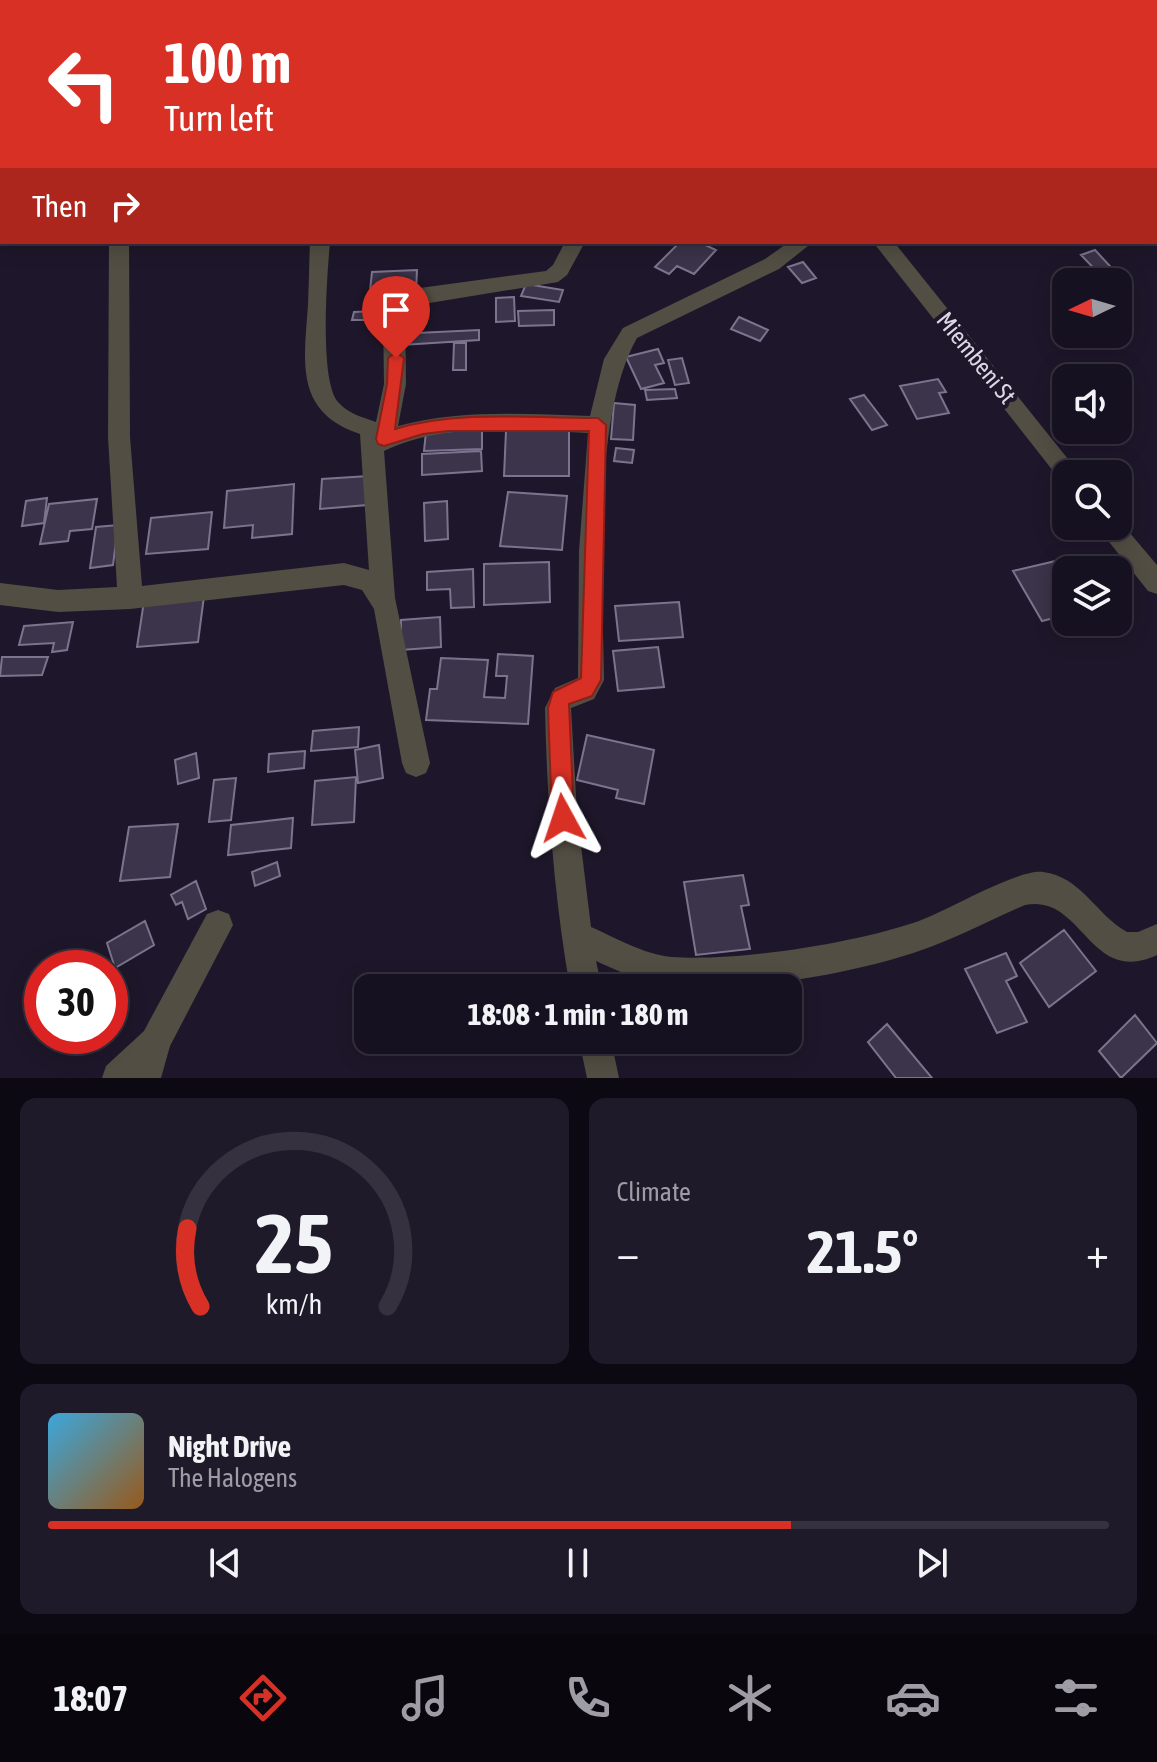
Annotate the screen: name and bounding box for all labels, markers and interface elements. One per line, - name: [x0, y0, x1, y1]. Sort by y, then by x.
- text: 100 m: [164, 31, 291, 95]
- icon: left: [32, 32, 136, 136]
- text: Turn left: [164, 97, 274, 139]
- icon: right: [103, 184, 147, 228]
- text: Then: [32, 189, 87, 223]
- north arrow: [1052, 268, 1132, 348]
- map controls: [1052, 268, 1132, 636]
- pin: [362, 276, 430, 358]
- icon: arrive: [374, 288, 418, 332]
- street label: Miembeni St: [931, 307, 1021, 409]
- button: sound: [1052, 364, 1132, 444]
- button: search: [1052, 460, 1132, 540]
- button: layers: [1052, 556, 1132, 636]
- position arrow: [521, 776, 605, 860]
- speed limit sign: 30: [24, 950, 128, 1054]
- text: 18:08 · 1 min · 180 m: [468, 997, 688, 1031]
- text: Climate: [617, 1177, 691, 1207]
- text: 25: [255, 1195, 333, 1291]
- text: 21.5°: [807, 1217, 919, 1286]
- text: −: [617, 1227, 639, 1277]
- text: +: [1086, 1227, 1109, 1277]
- text: km/h: [266, 1287, 323, 1320]
- text: Night Drive: [168, 1429, 291, 1463]
- text: The Halogens: [168, 1463, 297, 1493]
- icon: previous: [203, 1541, 247, 1585]
- icon: pause: [556, 1541, 600, 1585]
- icon: next: [910, 1541, 954, 1585]
- icon: directions: [235, 1670, 291, 1726]
- icon: music: [397, 1670, 453, 1726]
- icon: phone: [560, 1670, 616, 1726]
- icon: climate: [722, 1670, 778, 1726]
- icon: car: [885, 1670, 941, 1726]
- icon: filters: [1048, 1670, 1104, 1726]
- text: 18:07: [53, 1677, 128, 1719]

